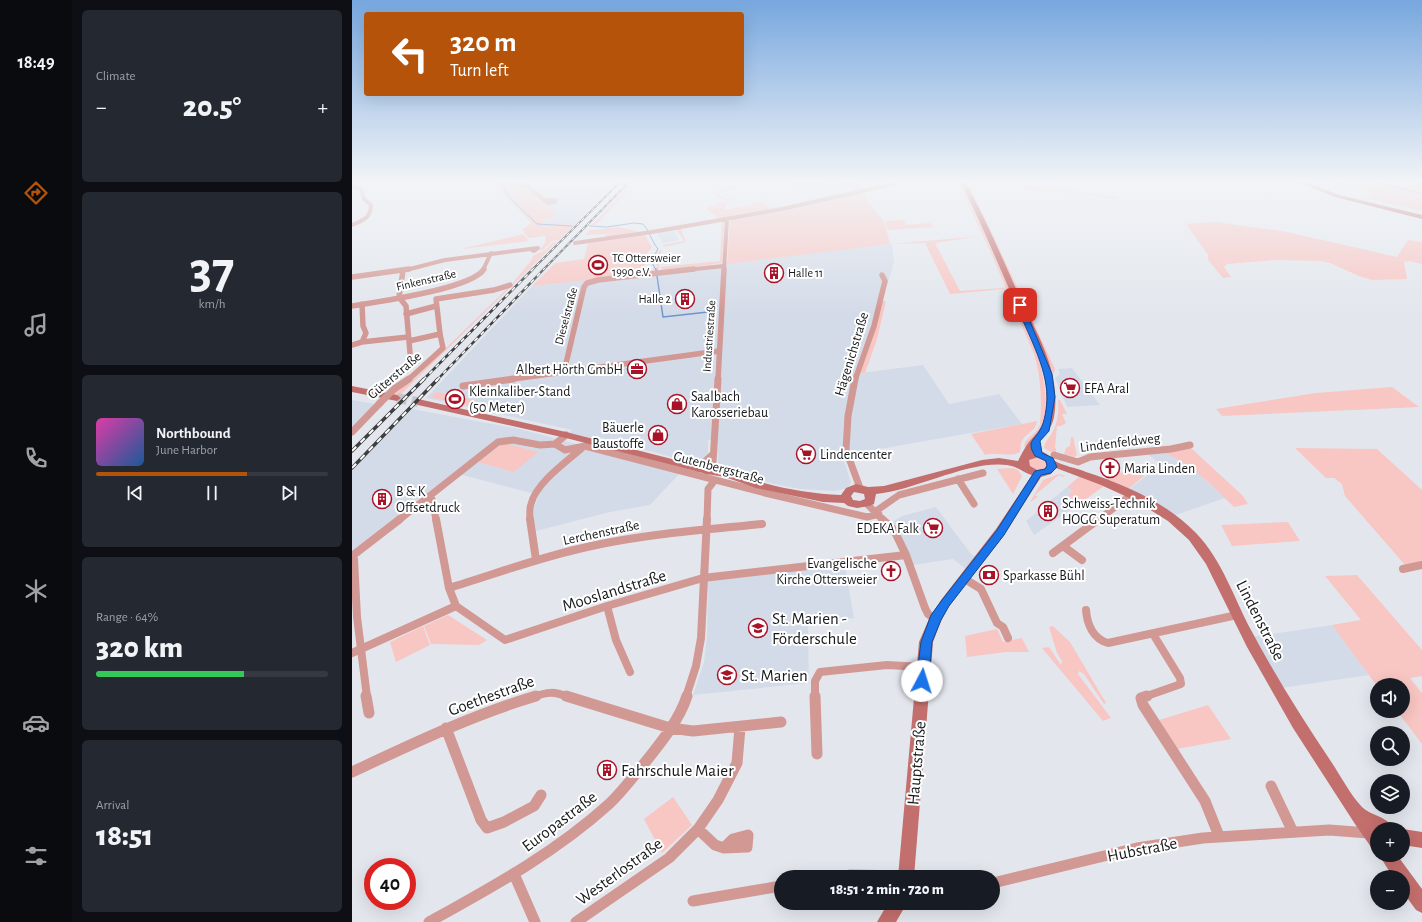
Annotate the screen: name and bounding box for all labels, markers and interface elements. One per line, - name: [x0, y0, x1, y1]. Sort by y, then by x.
- icon: left: [384, 28, 436, 80]
- text: 320 m: [450, 29, 517, 57]
- text: 18:49: [17, 54, 55, 72]
- text: Turn left: [450, 62, 509, 80]
- text: Climate: [96, 70, 135, 83]
- text: 20.5°: [183, 92, 241, 122]
- text: −: [96, 96, 107, 118]
- text: +: [317, 96, 328, 118]
- icon: directions: [22, 179, 50, 207]
- text: 37: [190, 245, 234, 297]
- place label: TC Ottersweier 1990 e.V.: [612, 252, 680, 278]
- sports icon: TC Ottersweier 1990 e.V.: [587, 254, 609, 276]
- building icon: Halle 11: [763, 262, 785, 284]
- street label: Finkenstraße: [395, 267, 457, 293]
- place label: Halle 11: [788, 267, 823, 279]
- street label: Dieselstraße: [553, 286, 579, 346]
- building icon: Halle 2: [674, 288, 696, 310]
- pin: [1003, 288, 1037, 322]
- place label: Halle 2: [639, 293, 672, 305]
- icon: arrive: [1009, 294, 1031, 316]
- text: km/h: [199, 298, 225, 311]
- street label: Industriestraße: [701, 300, 717, 372]
- icon: music: [22, 311, 50, 339]
- street label: Hägenichstraße: [833, 311, 871, 398]
- street label: Güterstraße: [365, 349, 424, 402]
- office icon: Albert Hörth GmbH: [626, 358, 648, 380]
- place label: Albert Hörth GmbH: [516, 363, 623, 377]
- supermarket icon: EFA Aral: [1059, 377, 1081, 399]
- place label: EFA Aral: [1084, 382, 1129, 396]
- place label: Kleinkaliber-Stand (50 Meter): [469, 385, 570, 415]
- sports icon: Kleinkaliber-Stand (50 Meter): [444, 388, 466, 410]
- place label: Saalbach Karosseriebau: [691, 390, 768, 420]
- shop icon: Saalbach Karosseriebau: [666, 393, 688, 415]
- place label: Bäuerle Baustoffe: [592, 421, 644, 451]
- shop icon: Bäuerle Baustoffe: [647, 424, 669, 446]
- text: Northbound: [156, 426, 231, 441]
- street label: Lindenfeldweg: [1079, 431, 1161, 455]
- supermarket icon: Lindencenter: [795, 443, 817, 465]
- icon: phone: [22, 444, 50, 472]
- text: June Harbor: [156, 444, 217, 457]
- place label: Lindencenter: [820, 448, 892, 462]
- street label: Gutenbergstraße: [672, 449, 765, 487]
- church icon: Maria Linden: [1099, 457, 1121, 479]
- place label: Maria Linden: [1124, 462, 1195, 476]
- icon: previous: [124, 482, 146, 504]
- icon: pause: [201, 482, 223, 504]
- icon: next: [278, 482, 300, 504]
- place label: B & K Offsetdruck: [396, 485, 461, 515]
- building icon: B & K Offsetdruck: [371, 488, 393, 510]
- place label: Schweiss-Technik HOGG Superatum: [1062, 497, 1160, 527]
- building icon: Schweiss-Technik HOGG Superatum: [1037, 500, 1059, 522]
- supermarket icon: EDEKA Falk: [922, 517, 944, 539]
- street label: Lerchenstraße: [562, 518, 641, 548]
- place label: EDEKA Falk: [856, 522, 920, 536]
- place label: Evangelische Kirche Ottersweier: [776, 557, 877, 587]
- church icon: Evangelische Kirche Ottersweier: [880, 560, 902, 582]
- bank icon: Sparkasse Bühl: [978, 564, 1000, 586]
- street label: Mooslandstraße: [560, 567, 668, 614]
- place label: Sparkasse Bühl: [1003, 569, 1085, 583]
- icon: climate: [22, 577, 50, 605]
- street label: Lindenstraße: [1233, 577, 1288, 663]
- place label: St. Marien - Förderschule: [772, 610, 857, 647]
- text: Range · 64%: [96, 611, 158, 624]
- school or university icon: St. Marien - Förderschule: [747, 617, 769, 639]
- text: 320 km: [96, 633, 183, 663]
- position arrow: [901, 660, 943, 702]
- school or university icon: St. Marien: [716, 664, 738, 686]
- place label: St. Marien: [741, 667, 808, 684]
- street label: Goethestraße: [446, 672, 537, 719]
- map controls: [1370, 678, 1410, 910]
- button: sound: [1370, 678, 1410, 718]
- icon: car: [22, 709, 50, 737]
- street label: Hauptstraße: [904, 720, 929, 806]
- button: search: [1370, 726, 1410, 766]
- building icon: Fahrschule Maier: [596, 759, 618, 781]
- place label: Fahrschule Maier: [621, 762, 734, 779]
- button: layers: [1370, 774, 1410, 814]
- street label: Europastraße: [519, 788, 600, 855]
- text: Arrival: [96, 799, 129, 812]
- text: 18:51: [96, 821, 153, 851]
- button: +: [1370, 822, 1410, 862]
- street label: Hubstraße: [1106, 834, 1179, 865]
- street label: Westerlostraße: [573, 835, 666, 908]
- icon: filters: [22, 842, 50, 870]
- speed limit sign: 40: [364, 858, 416, 910]
- button: −: [1370, 870, 1410, 910]
- text: 18:51 · 2 min · 720 m: [830, 882, 944, 897]

